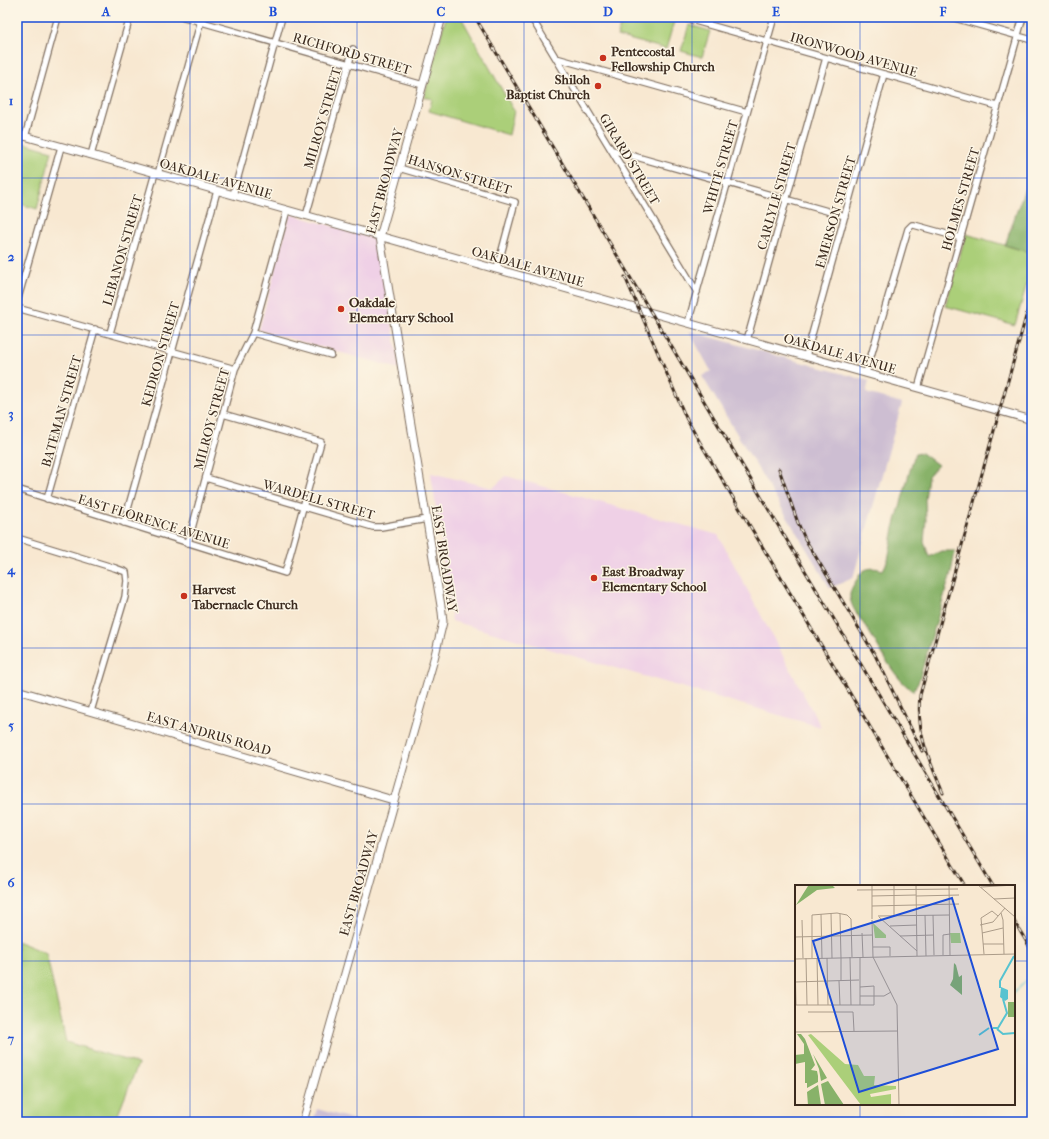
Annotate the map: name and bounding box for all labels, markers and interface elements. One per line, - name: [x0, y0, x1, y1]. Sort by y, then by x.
- text: A: [101, 4, 111, 19]
- text: B: [269, 4, 278, 19]
- text: C: [437, 4, 446, 19]
- text: D: [603, 4, 613, 19]
- text: E: [772, 4, 780, 19]
- text: F: [939, 4, 947, 19]
- street label: RICHFORD STREET: [291, 29, 413, 78]
- street label: IRONWOOD AVENUE: [789, 29, 919, 80]
- place label: Pentecostal Fellowship Church: [610, 44, 716, 75]
- marker: Pentecostal Fellowship Church: [598, 53, 608, 63]
- street label: MILROY STREET: [301, 65, 344, 171]
- place label: Shiloh Baptist Church: [506, 72, 591, 103]
- marker: Shiloh Baptist Church: [593, 81, 603, 91]
- text: 1: [9, 93, 14, 108]
- street label: GIRARD STREET: [596, 111, 663, 208]
- street label: WHITE STREET: [700, 118, 741, 217]
- street label: EAST BROADWAY: [363, 125, 406, 236]
- street label: CARLYLE STREET: [754, 141, 799, 252]
- street label: HOLMES STREET: [939, 145, 982, 253]
- street label: HANSON STREET: [406, 152, 514, 197]
- street label: EMERSON STREET: [812, 154, 859, 270]
- street label: OAKDALE AVENUE: [158, 155, 274, 202]
- street label: LEBANON STREET: [99, 193, 146, 307]
- street label: OAKDALE AVENUE: [470, 243, 586, 290]
- text: 2: [8, 249, 15, 264]
- place label: Oakdale Elementary School: [349, 295, 454, 326]
- street label: KEDRON STREET: [138, 300, 183, 408]
- marker: Oakdale Elementary School: [336, 304, 346, 314]
- street label: OAKDALE AVENUE: [782, 330, 898, 377]
- street label: BATEMAN STREET: [38, 353, 85, 469]
- street label: MILROY STREET: [191, 366, 232, 472]
- text: 3: [8, 406, 14, 422]
- street label: WARDELL STREET: [260, 476, 377, 523]
- street label: EAST FLORENCE AVENUE: [76, 491, 232, 552]
- street label: EAST BROADWAY: [429, 504, 461, 615]
- text: 4: [6, 562, 16, 578]
- place label: East Broadway Elementary School: [602, 564, 707, 595]
- marker: East Broadway Elementary School: [589, 573, 599, 583]
- place label: Harvest Tabernacle Church: [191, 582, 299, 612]
- marker: Harvest Tabernacle Church: [179, 591, 189, 601]
- street label: EAST ANDRUS ROAD: [145, 709, 273, 758]
- text: 5: [8, 718, 14, 733]
- street label: EAST BROADWAY: [336, 828, 381, 938]
- text: 6: [7, 875, 15, 890]
- inset map: [795, 885, 1015, 1105]
- text: 7: [7, 1031, 15, 1046]

